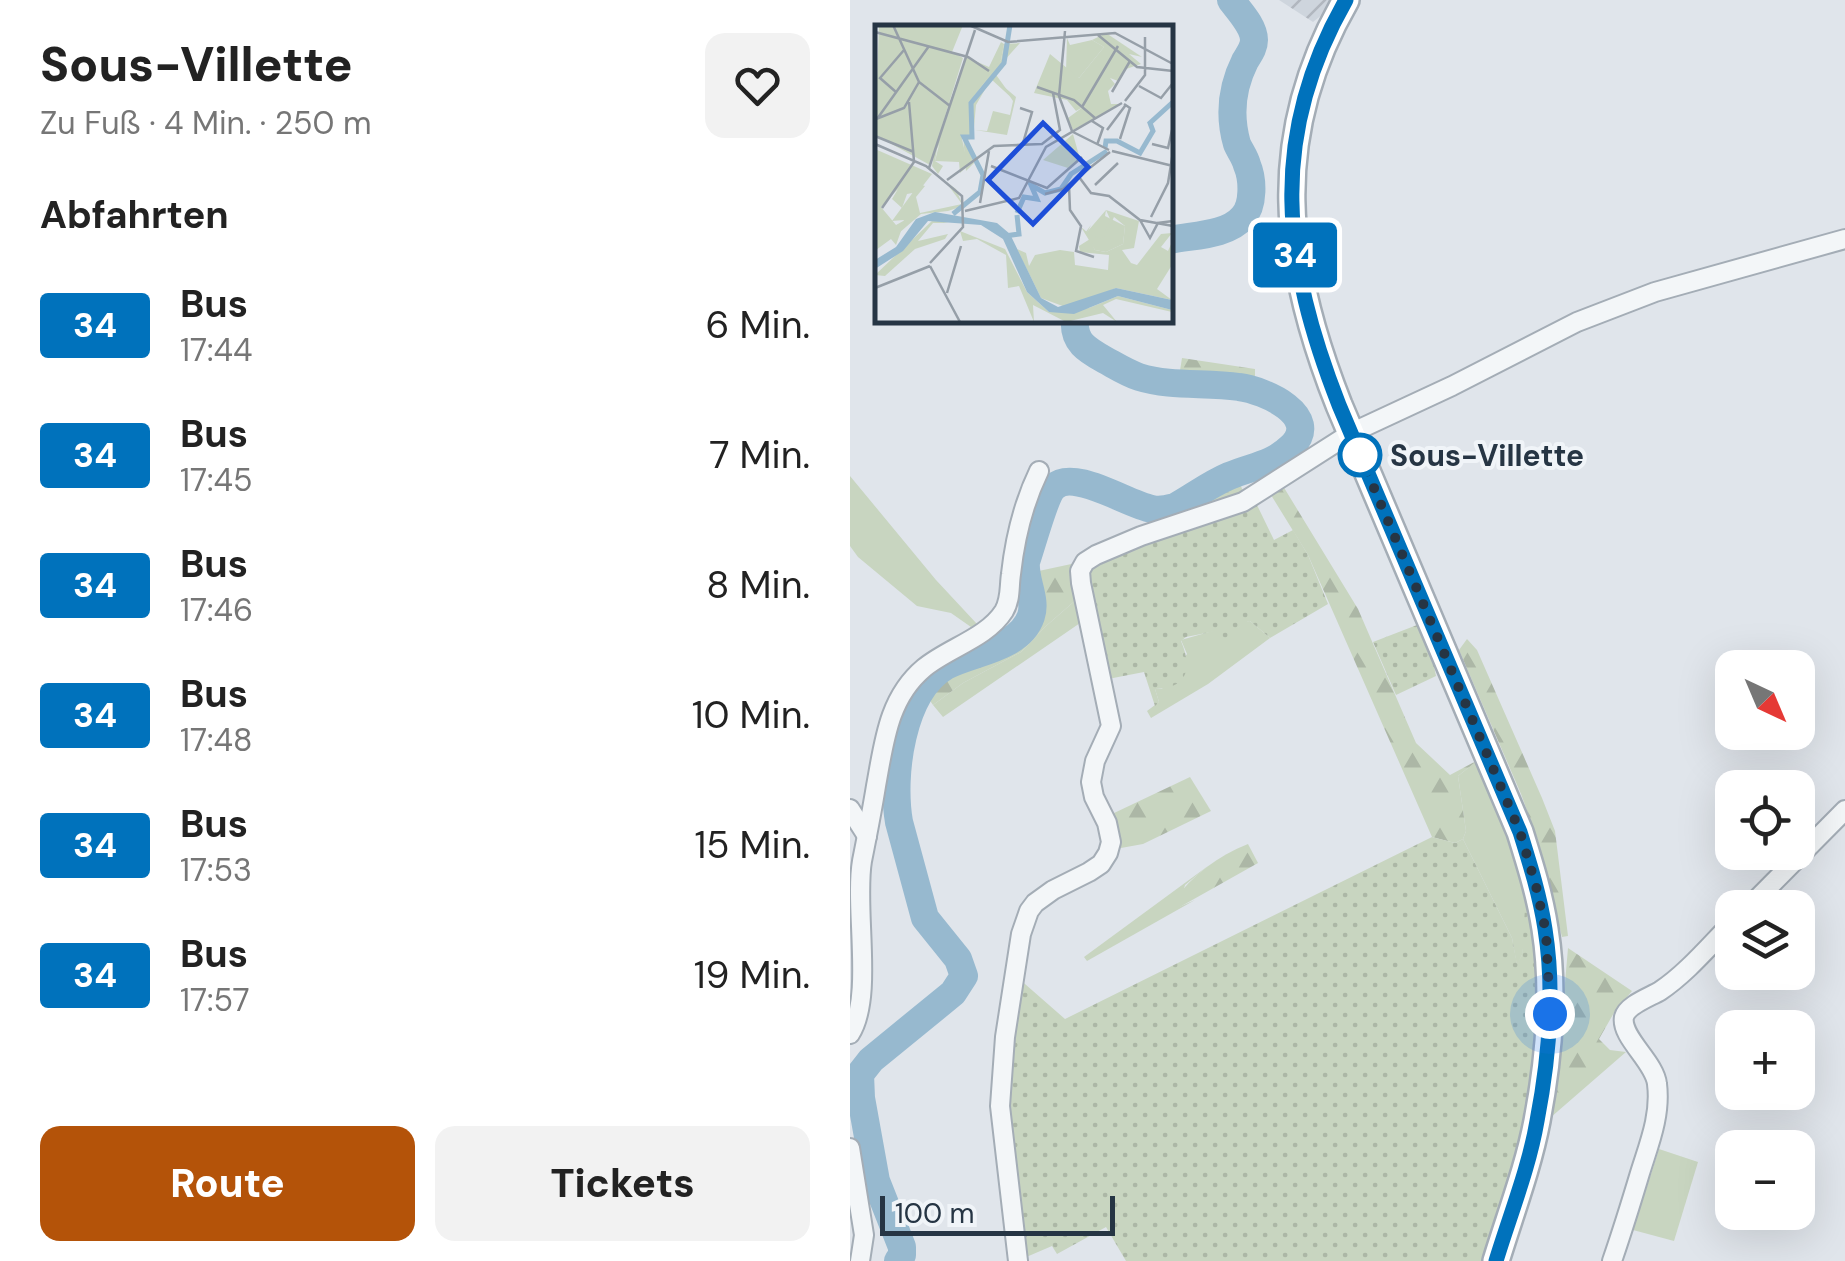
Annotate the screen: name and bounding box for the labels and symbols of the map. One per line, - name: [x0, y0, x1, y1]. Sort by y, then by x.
- inset map: [875, 25, 1172, 322]
- line badge: 34: [1250, 222, 1340, 288]
- marker: Sous-Villette: [1339, 434, 1381, 476]
- place label: Sous-Villette: [1390, 436, 1584, 475]
- north arrow: [1715, 650, 1815, 750]
- your location: [1525, 989, 1575, 1039]
- scale bar: [880, 1191, 1115, 1236]

